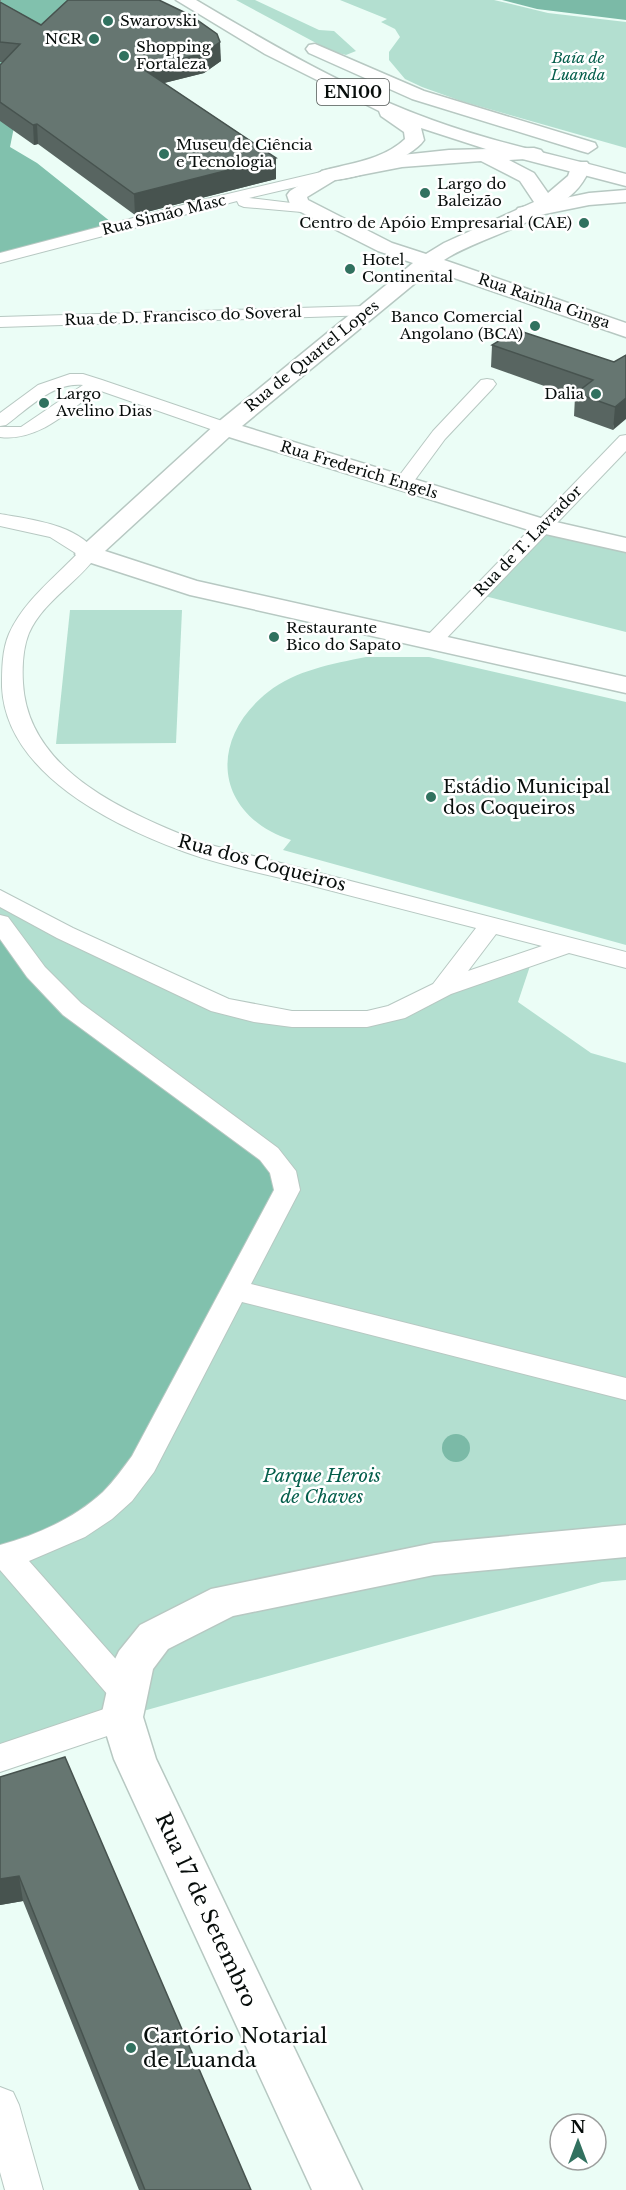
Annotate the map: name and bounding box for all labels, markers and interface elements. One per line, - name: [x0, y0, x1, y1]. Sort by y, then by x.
- place label: Swarovski: [120, 11, 197, 30]
- marker: Swarovski: [101, 14, 115, 28]
- place label: NCR: [45, 29, 83, 48]
- marker: NCR: [87, 32, 101, 46]
- place label: Shopping Fortaleza: [136, 37, 212, 73]
- park label: Baía de Luanda: [550, 48, 605, 84]
- marker: Shopping Fortaleza: [117, 49, 131, 63]
- road number: EN100: [317, 79, 389, 105]
- place label: Museu de Ciência e Tecnologia: [176, 135, 313, 171]
- marker: Museu de Ciência e Tecnologia: [157, 147, 171, 161]
- place label: Largo do Baleizão: [437, 174, 507, 210]
- marker: Largo do Baleizão: [418, 186, 432, 200]
- street label: Rua Simão Masc: [100, 190, 228, 239]
- place label: Centro de Apóio Empresarial (CAE): [299, 213, 572, 232]
- marker: Centro de Apóio Empresarial (CAE): [577, 216, 591, 230]
- place label: Hotel Continental: [362, 250, 453, 286]
- marker: Hotel Continental: [343, 262, 357, 276]
- street label: Rua Rainha Ginga: [476, 269, 613, 332]
- street label: Rua de Quartel Lopes: [241, 296, 383, 415]
- street label: Rua de D. Francisco do Soveral: [64, 302, 302, 329]
- place label: Banco Comercial Angolano (BCA): [391, 307, 523, 343]
- marker: Banco Comercial Angolano (BCA): [528, 319, 542, 333]
- place label: Largo Avelino Dias: [55, 384, 152, 420]
- place label: Dalia: [544, 384, 585, 403]
- marker: Dalia: [589, 387, 603, 401]
- marker: Largo Avelino Dias: [37, 396, 51, 410]
- street label: Rua Frederich Engels: [278, 436, 440, 503]
- street label: Rua de T. Lavrador: [470, 481, 586, 600]
- place label: Restaurante Bico do Sapato: [286, 618, 401, 654]
- marker: Restaurante Bico do Sapato: [267, 630, 281, 644]
- place label: Estádio Municipal dos Coqueiros: [443, 776, 610, 819]
- marker: Estádio Municipal dos Coqueiros: [424, 790, 438, 804]
- street label: Rua dos Coqueiros: [175, 830, 349, 896]
- park label: Parque Herois de Chaves: [262, 1465, 381, 1508]
- street label: Rua 17 de Setembro: [150, 1809, 262, 2011]
- place label: Cartório Notarial de Luanda: [143, 2023, 328, 2073]
- marker: Cartório Notarial de Luanda: [124, 2041, 138, 2055]
- north arrow: [548, 2112, 608, 2172]
- text: N: [570, 2117, 586, 2137]

